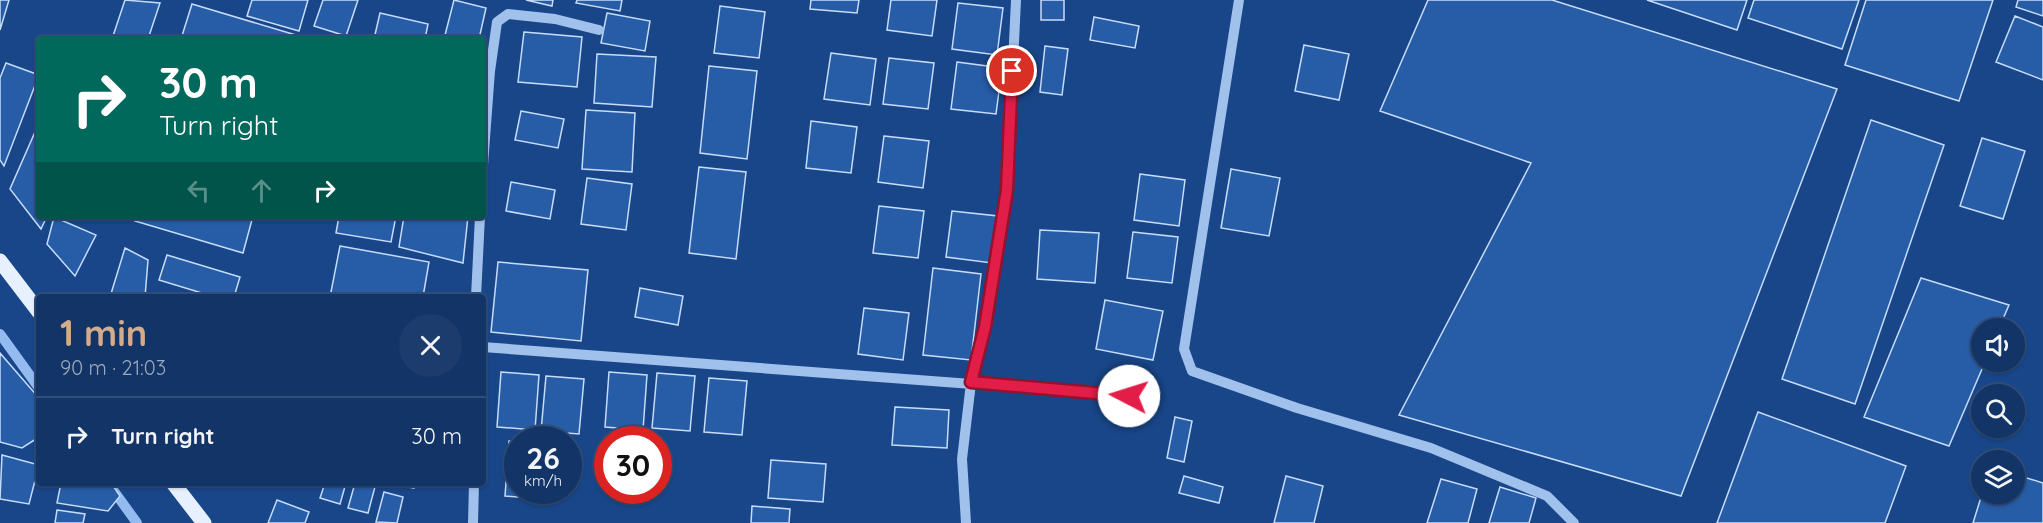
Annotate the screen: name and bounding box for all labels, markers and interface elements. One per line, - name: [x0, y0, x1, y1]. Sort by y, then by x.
- pin: [986, 45, 1037, 96]
- icon: arrive: [995, 54, 1028, 87]
- text: 30 m: [159, 56, 258, 109]
- icon: right: [60, 60, 138, 138]
- text: Turn right: [159, 108, 278, 142]
- icon: left: [182, 174, 215, 207]
- icon: ahead: [245, 174, 278, 207]
- icon: right: [308, 174, 341, 207]
- text: 1 min: [60, 310, 147, 355]
- button: close: [399, 314, 462, 377]
- map controls: [1971, 318, 2025, 504]
- button: sound: [1971, 318, 2025, 372]
- text: 90 m · 21:03: [60, 355, 166, 380]
- position arrow: [1097, 364, 1161, 428]
- button: search: [1971, 384, 2025, 438]
- icon: right: [60, 420, 93, 453]
- text: Turn right: [111, 422, 215, 450]
- text: 30 m: [411, 422, 462, 450]
- speed limit sign: 30: [594, 426, 672, 504]
- text: 26: [526, 439, 560, 477]
- button: layers: [1971, 450, 2025, 504]
- text: km/h: [524, 471, 562, 490]

